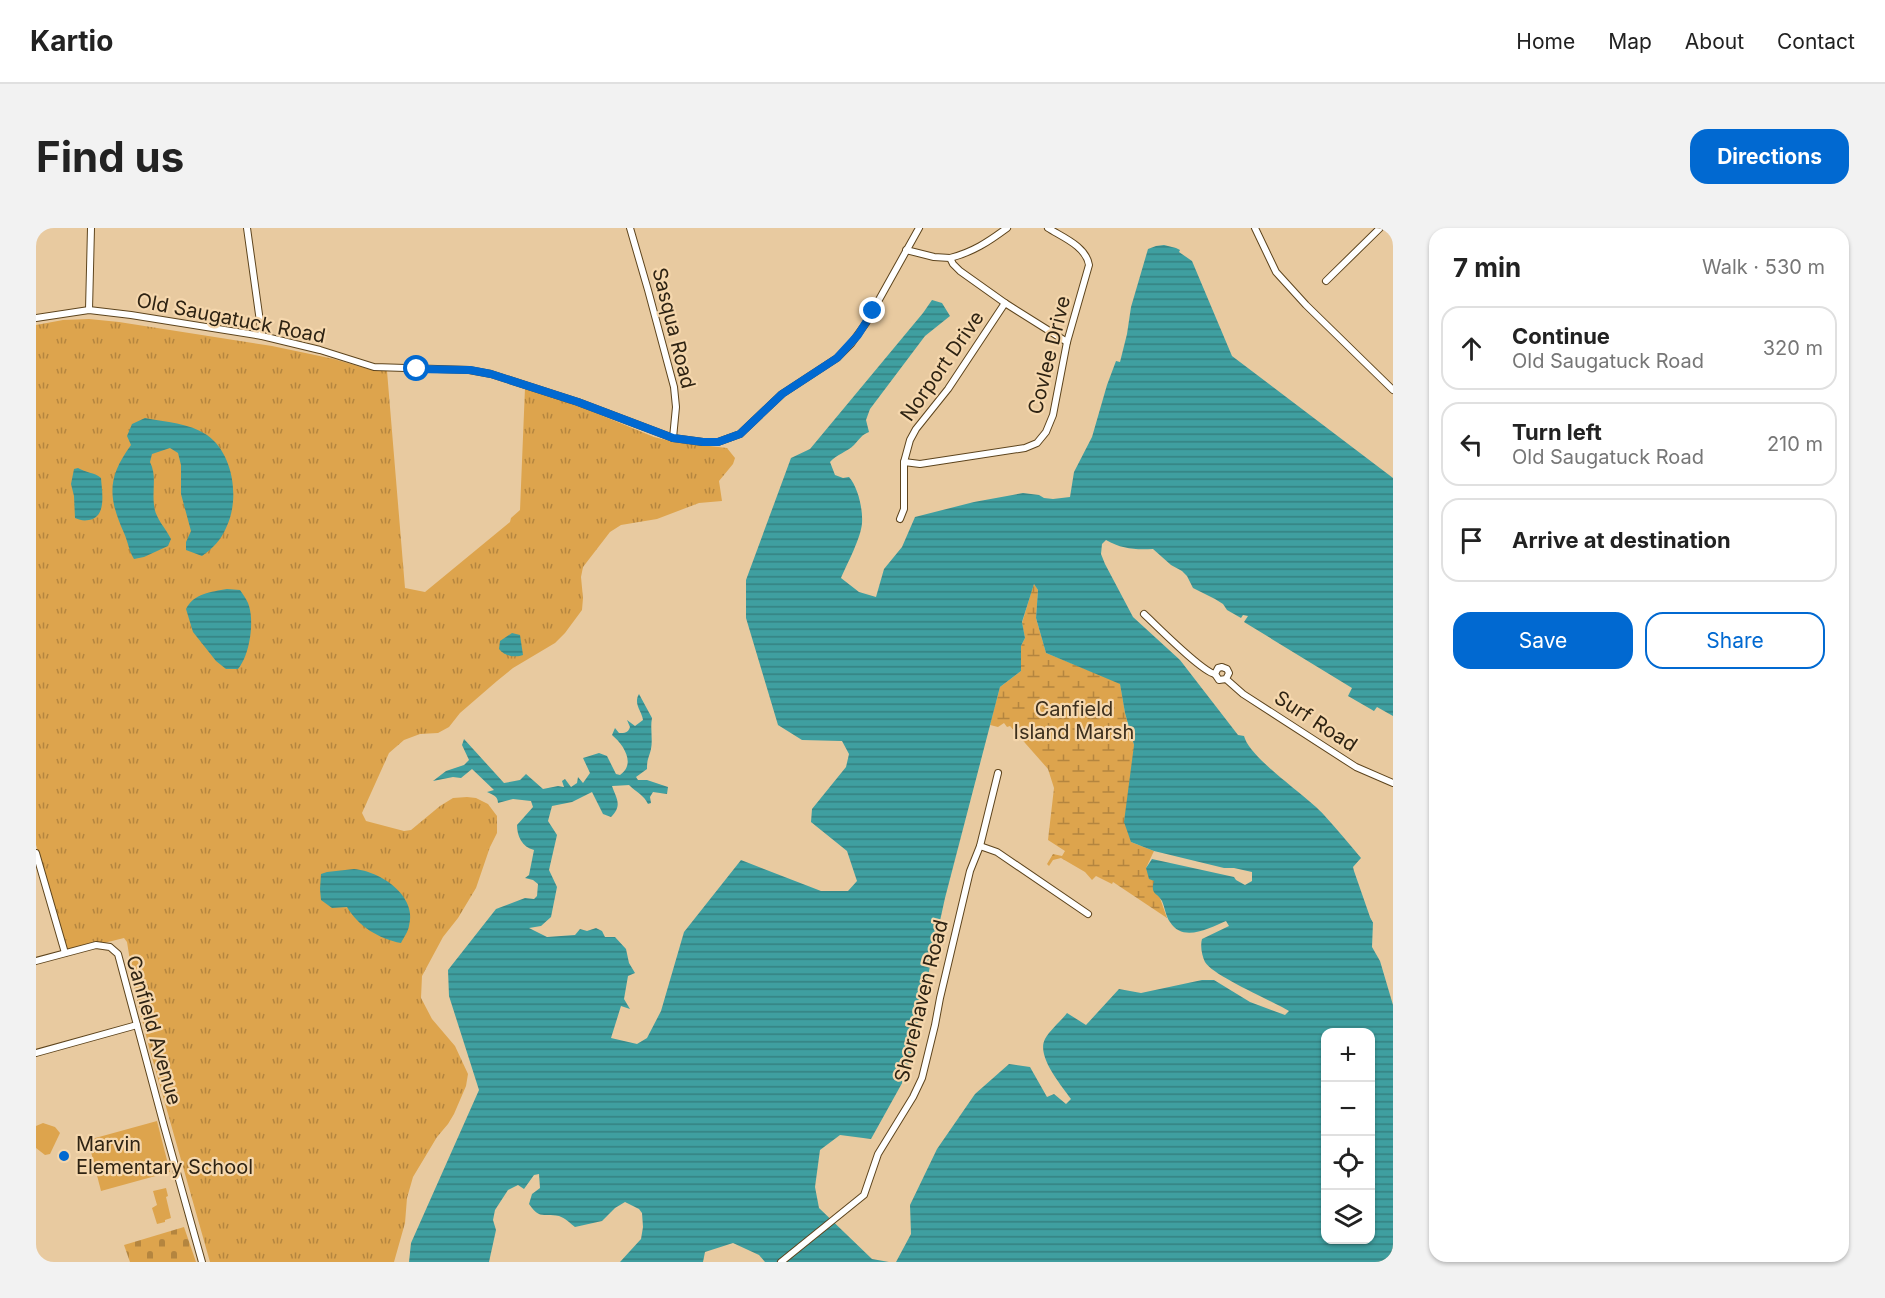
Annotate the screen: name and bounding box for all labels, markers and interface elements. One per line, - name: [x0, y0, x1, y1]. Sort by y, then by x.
- text: Kartio: [30, 24, 113, 58]
- text: Home: [1516, 29, 1575, 54]
- text: Map: [1608, 29, 1652, 54]
- text: About: [1685, 29, 1744, 54]
- text: Contact: [1777, 29, 1855, 54]
- button: Directions: [1690, 129, 1849, 184]
- text: Find us: [36, 131, 184, 182]
- text: 7 min: [1453, 252, 1521, 283]
- text: Walk · 530 m: [1702, 255, 1825, 279]
- street label: Sasqua Road: [647, 265, 701, 391]
- street label: Old Saugatuck Road: [134, 288, 328, 348]
- street label: Covlee Drive: [1023, 293, 1075, 417]
- route end: [859, 297, 885, 323]
- street label: Norport Drive: [895, 306, 989, 426]
- text: Continue: [1512, 323, 1610, 349]
- icon: ahead: [1455, 332, 1488, 365]
- text: 320 m: [1763, 336, 1823, 360]
- text: Old Saugatuck Road: [1512, 349, 1704, 373]
- route start: [403, 355, 429, 381]
- text: Turn left: [1512, 419, 1602, 445]
- icon: left: [1455, 428, 1488, 461]
- text: 210 m: [1767, 432, 1823, 456]
- text: Old Saugatuck Road: [1512, 445, 1704, 469]
- icon: arrive: [1455, 524, 1488, 557]
- text: Arrive at destination: [1512, 527, 1731, 553]
- button: Save: [1453, 612, 1633, 669]
- button: Share: [1645, 612, 1825, 669]
- street label: Surf Road: [1270, 685, 1362, 757]
- park label: Canfield Island Marsh: [1014, 697, 1134, 744]
- street label: Shorehaven Road: [889, 917, 953, 1085]
- street label: Canfield Avenue: [121, 952, 187, 1108]
- map controls: [1321, 1028, 1375, 1244]
- button: +: [1321, 1028, 1375, 1082]
- button: −: [1321, 1082, 1375, 1136]
- place label: Marvin Elementary School: [76, 1132, 253, 1179]
- button: locate: [1321, 1136, 1375, 1190]
- marker: Marvin Elementary School: [57, 1149, 71, 1163]
- button: layers: [1321, 1190, 1375, 1244]

